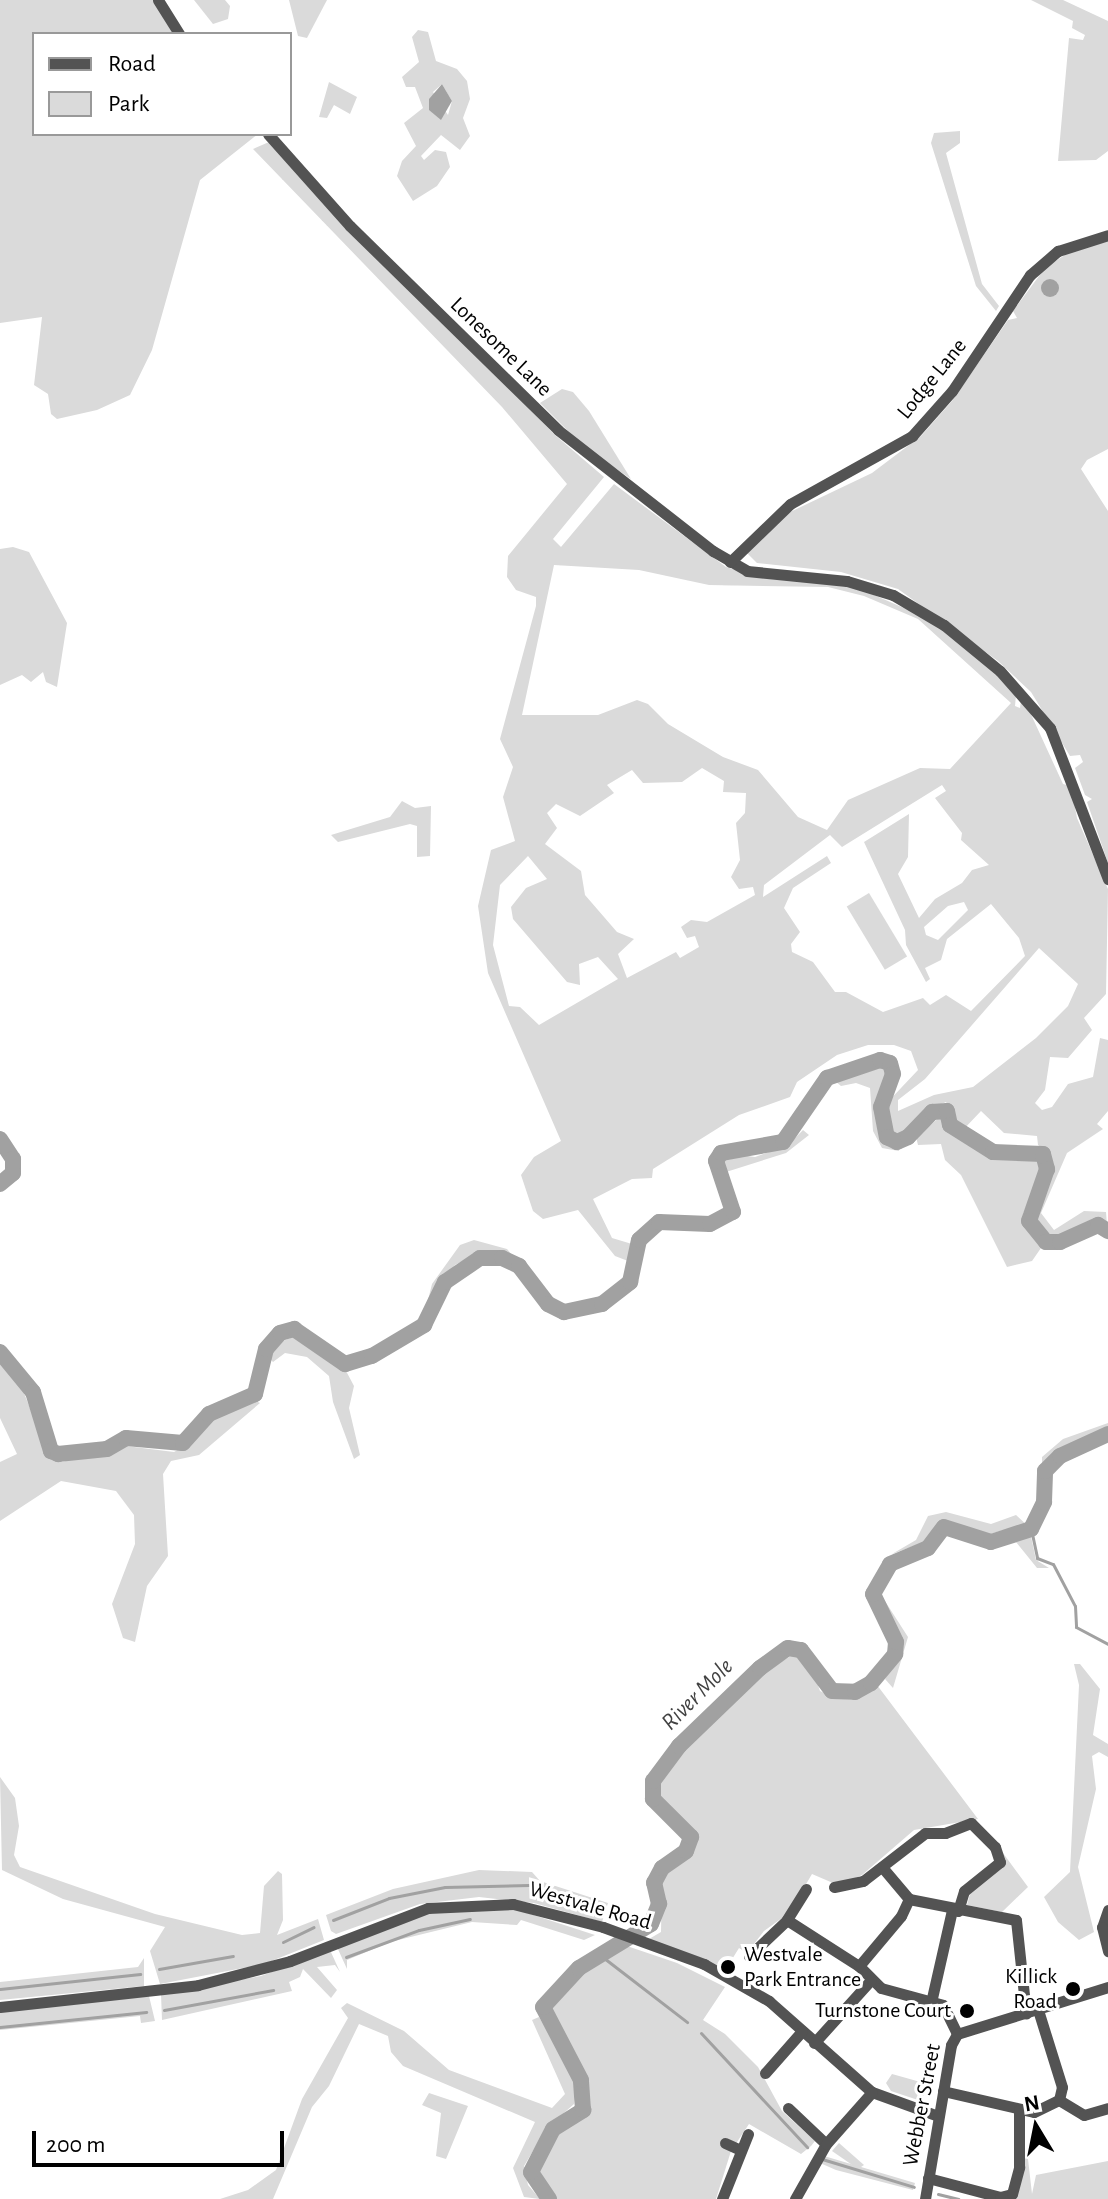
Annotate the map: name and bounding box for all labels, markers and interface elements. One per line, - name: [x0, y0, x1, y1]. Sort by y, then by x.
- legend: [32, 32, 292, 136]
- text: Road: [108, 52, 156, 76]
- text: Park: [108, 92, 149, 116]
- street label: Lonesome Lane: [444, 292, 558, 402]
- street label: Lodge Lane: [891, 333, 973, 425]
- water label: River Mole: [656, 1653, 740, 1737]
- street label: Westvale Road: [526, 1876, 654, 1936]
- place label: Westvale Park Entrance: [744, 1941, 861, 1992]
- marker: Westvale Park Entrance: [719, 1958, 737, 1976]
- place label: Killick Road: [1005, 1963, 1057, 2014]
- marker: Killick Road: [1064, 1980, 1082, 1998]
- place label: Turnstone Court: [815, 1998, 951, 2024]
- marker: Turnstone Court: [958, 2002, 976, 2020]
- street label: Webber Street: [897, 2042, 947, 2168]
- north arrow: [996, 2087, 1076, 2167]
- text: N: [1022, 2091, 1041, 2116]
- scale bar: [36, 2115, 288, 2165]
- text: 200 m: [46, 2133, 105, 2157]

